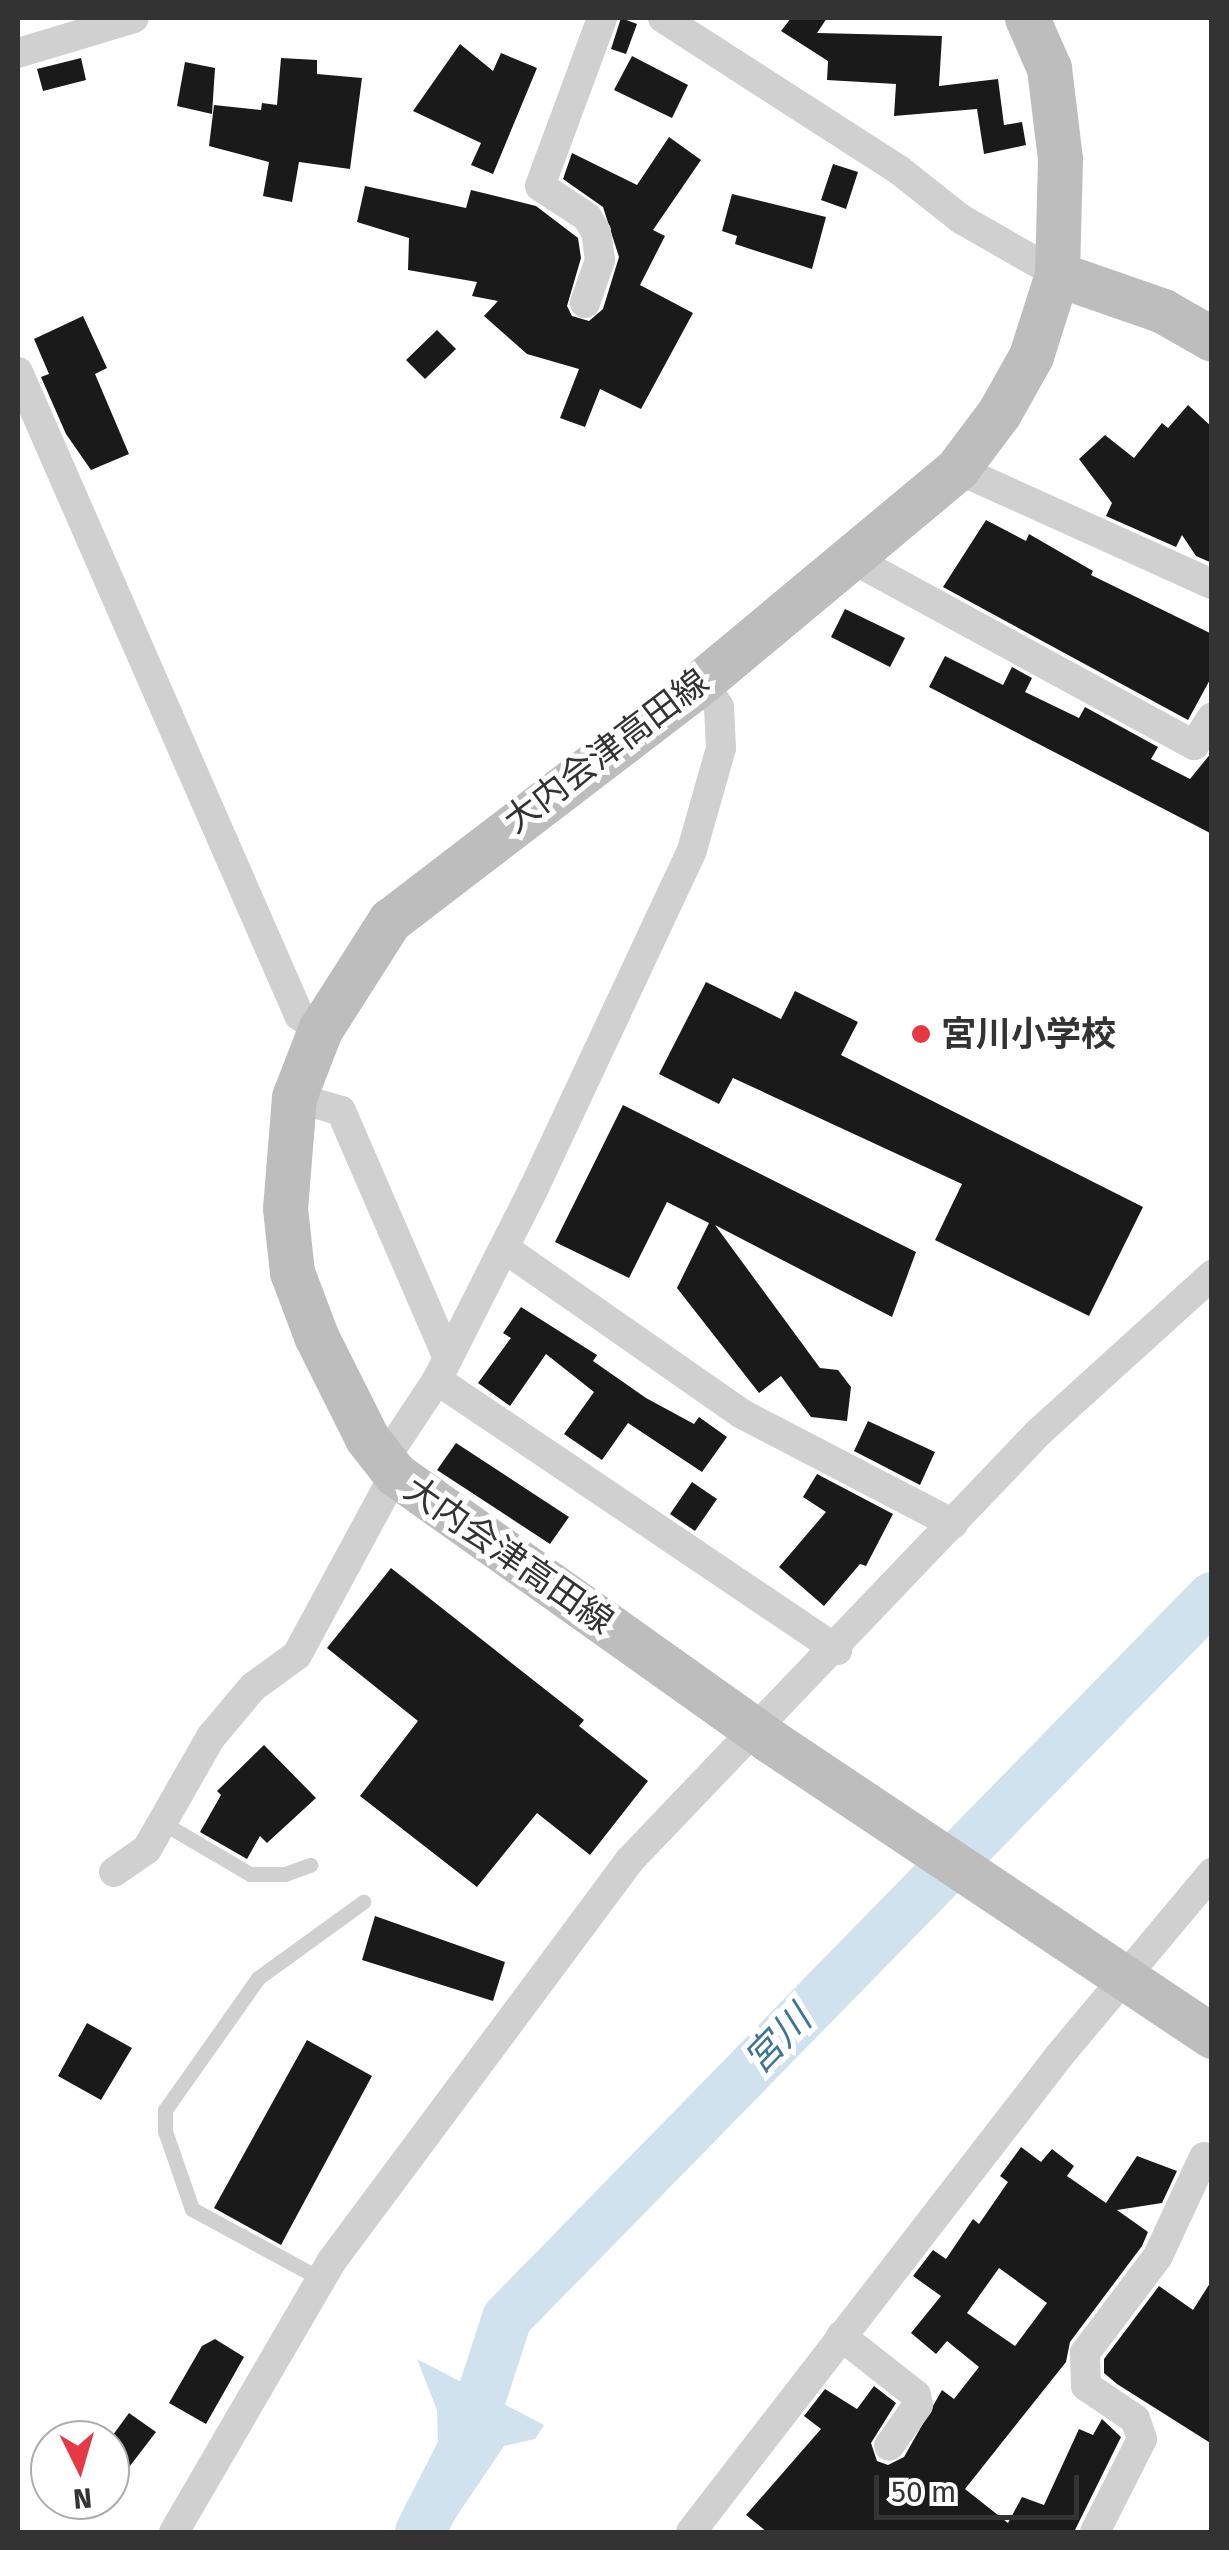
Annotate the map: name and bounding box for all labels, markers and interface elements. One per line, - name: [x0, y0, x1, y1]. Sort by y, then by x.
- street label: 大内会津高田線: [496, 661, 716, 841]
- place label: 宮川小学校: [941, 1013, 1116, 1055]
- marker: 宮川小学校: [910, 1023, 932, 1045]
- street label: 大内会津高田線: [397, 1468, 621, 1642]
- water label: 宮川: [735, 1997, 821, 2083]
- north arrow: [30, 2420, 130, 2520]
- scale bar: [879, 2455, 1084, 2517]
- text: 50 m: [891, 2474, 956, 2510]
- text: N: [72, 2481, 93, 2516]

